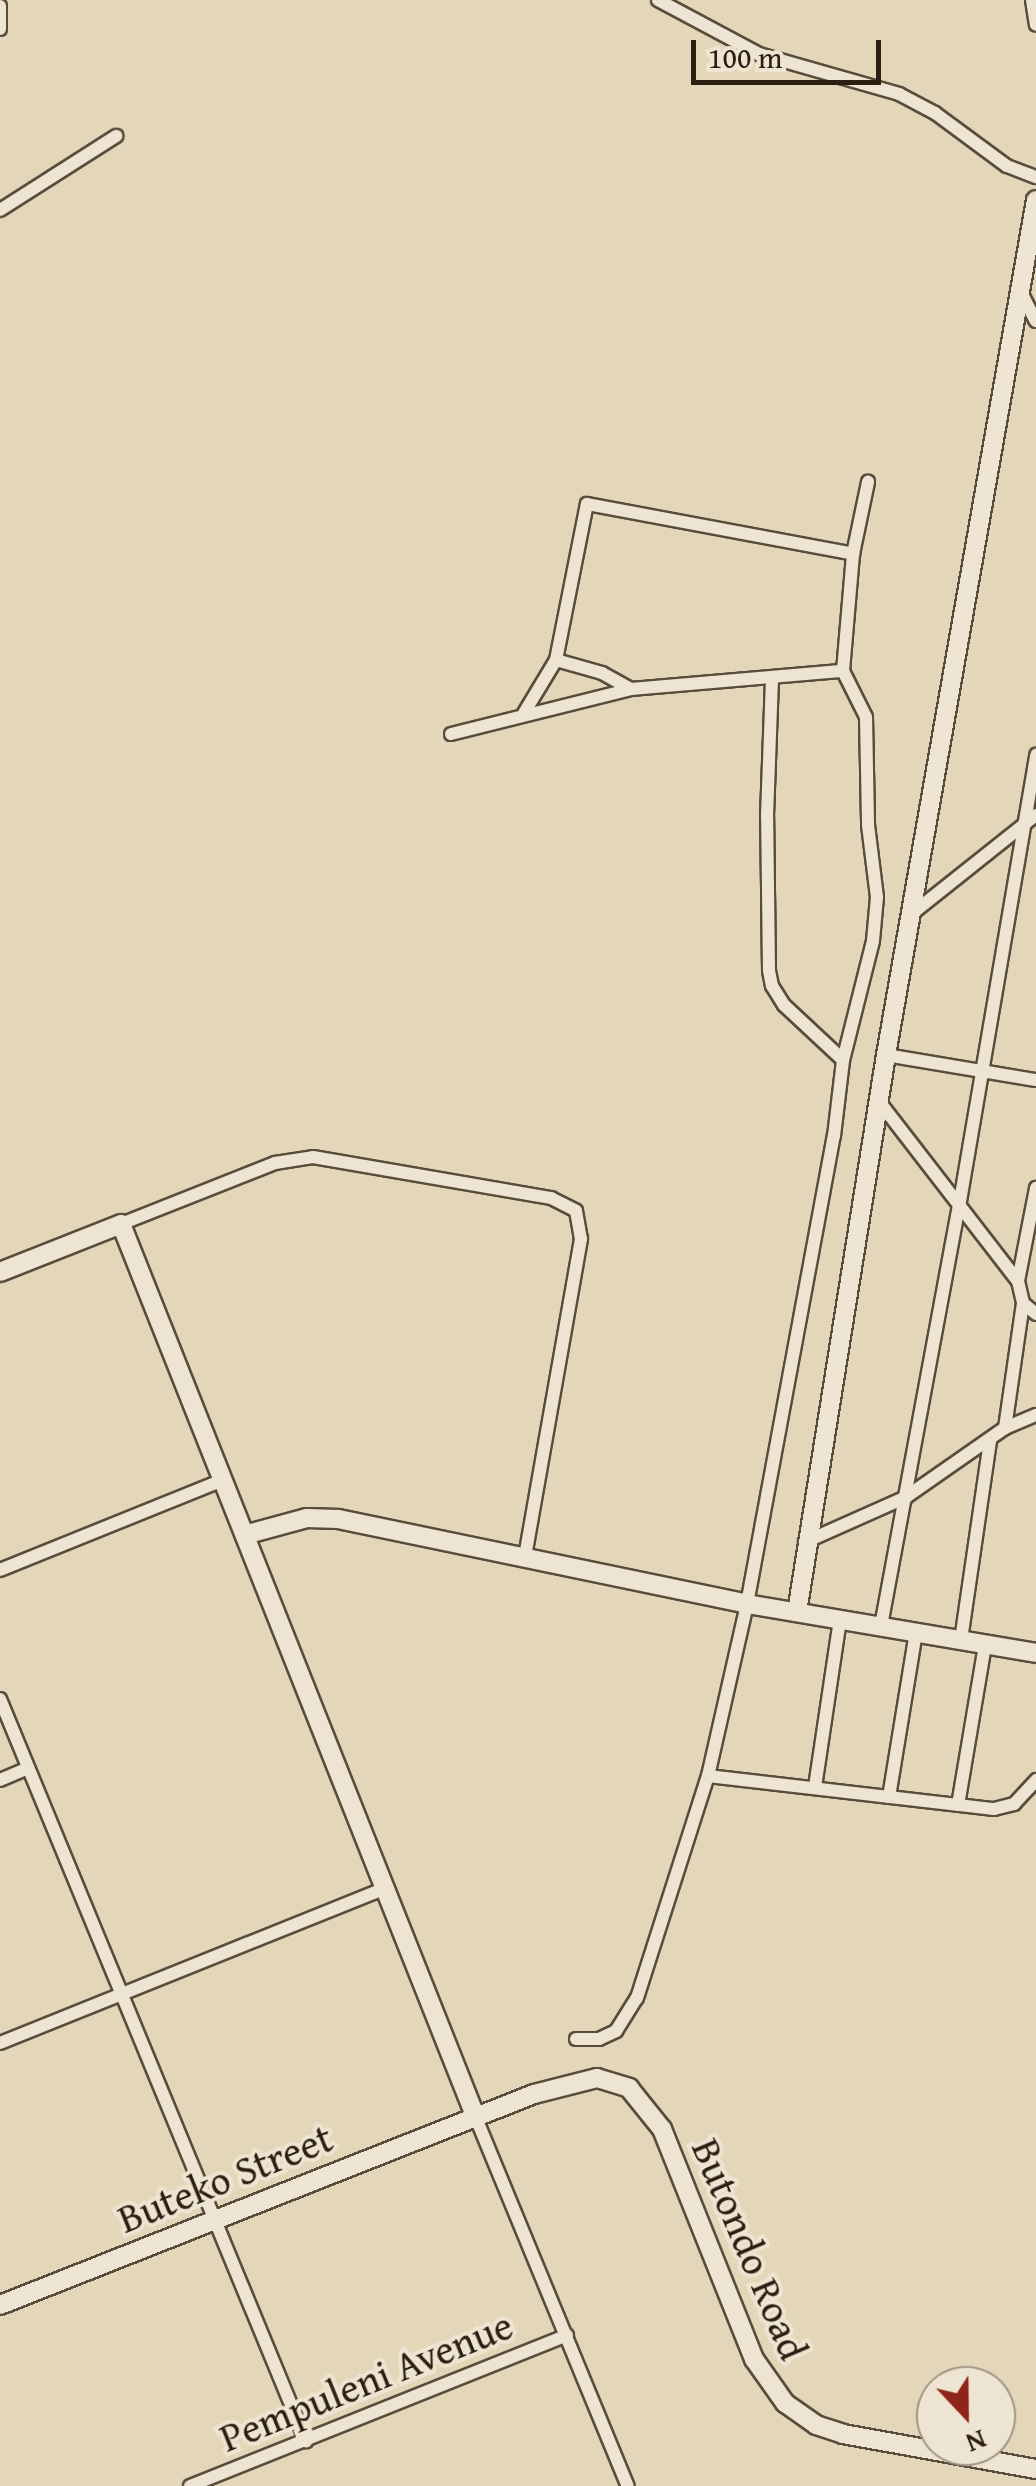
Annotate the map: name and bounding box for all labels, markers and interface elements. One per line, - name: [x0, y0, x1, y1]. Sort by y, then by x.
- scale bar: [696, 20, 886, 82]
- text: 100 m: [708, 35, 782, 79]
- street label: Buteko Street: [111, 2113, 339, 2243]
- street label: Butondo Road: [682, 2131, 818, 2367]
- street label: Pempuleni Avenue: [213, 2300, 519, 2462]
- north arrow: [916, 2366, 1016, 2466]
- text: N: [960, 2420, 993, 2465]

